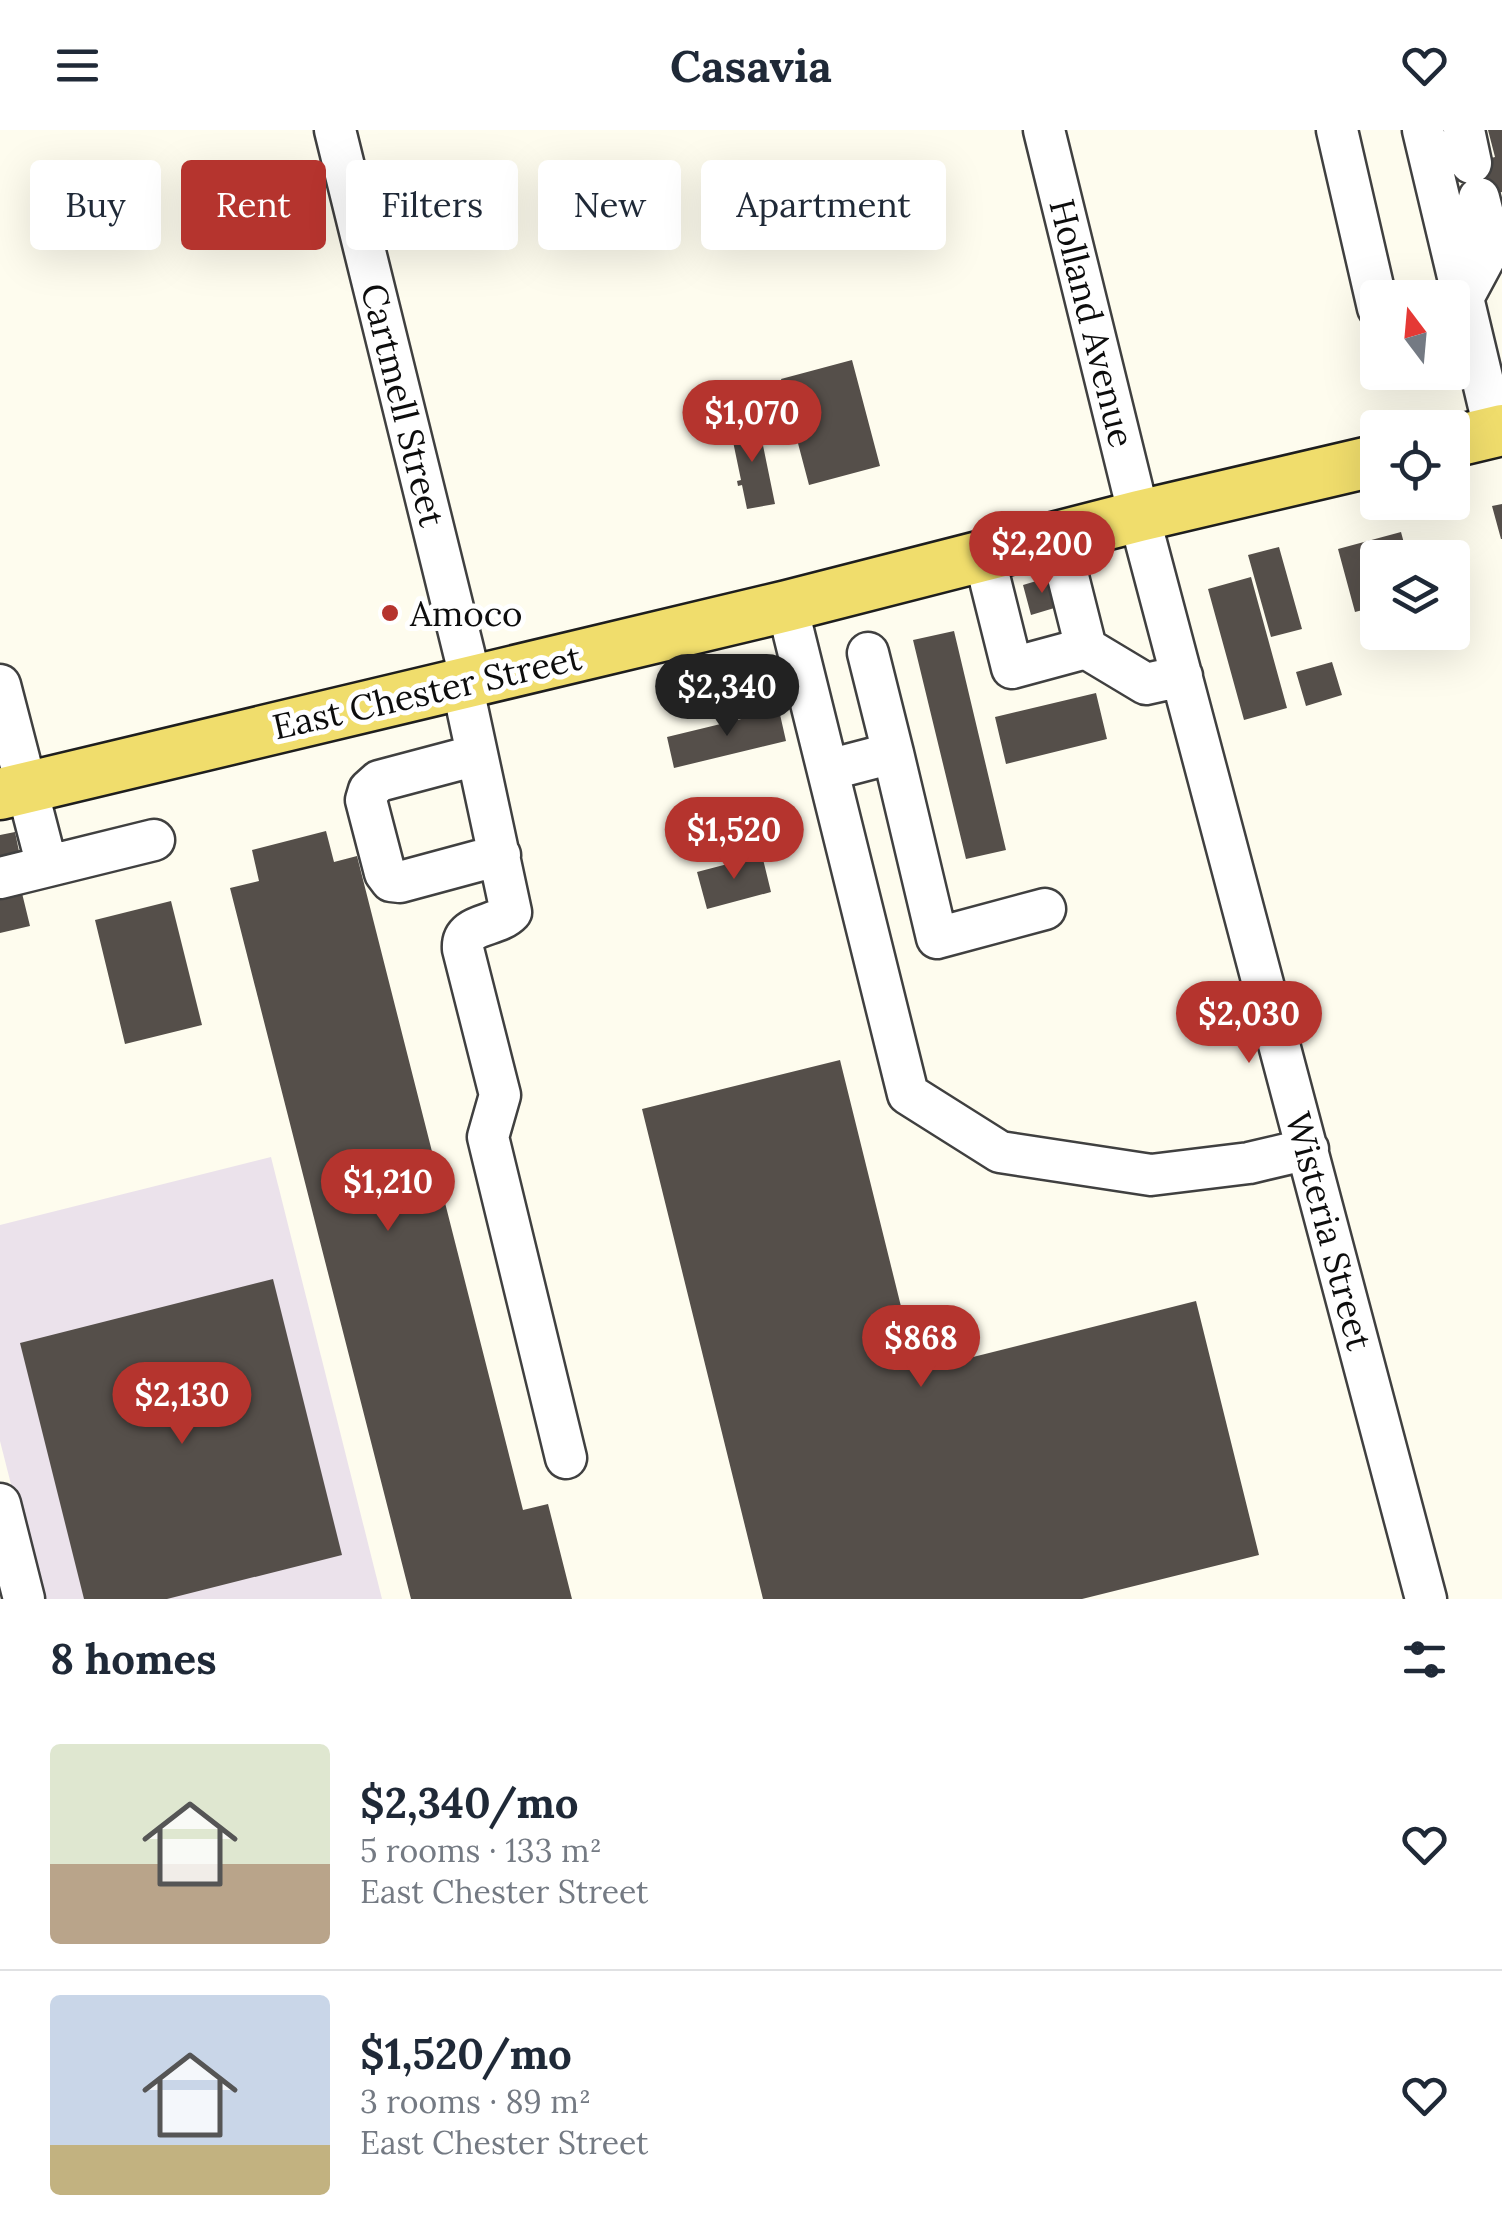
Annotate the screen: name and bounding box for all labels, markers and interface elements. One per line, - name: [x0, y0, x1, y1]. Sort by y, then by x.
- text: Casavia: [670, 37, 832, 94]
- icon: menu: [50, 38, 105, 93]
- icon: heart: [1397, 38, 1452, 93]
- chip: Buy: [30, 160, 161, 250]
- chip: Rent: [181, 160, 326, 250]
- chip: Filters: [346, 160, 518, 250]
- chip: New: [538, 160, 681, 250]
- chip: Apartment: [701, 160, 946, 250]
- street label: Holland Avenue: [1039, 194, 1145, 452]
- street label: Cartmell Street: [351, 279, 455, 532]
- north arrow: [1360, 280, 1470, 390]
- map controls: [1360, 280, 1470, 650]
- pin: $1,070: [671, 380, 833, 465]
- text: $1,070: [704, 392, 800, 433]
- button: locate: [1360, 410, 1470, 520]
- pin: $2,200: [961, 511, 1123, 596]
- text: $2,200: [991, 523, 1093, 564]
- button: layers: [1360, 540, 1470, 650]
- place label: Amoco: [409, 591, 523, 636]
- marker: Amoco: [379, 602, 401, 624]
- street label: East Chester Street: [268, 634, 586, 749]
- pin: $2,340: [646, 654, 808, 739]
- text: $2,340: [677, 666, 777, 707]
- pin: $1,520: [653, 797, 815, 882]
- text: $1,520: [687, 809, 781, 850]
- pin: $2,030: [1168, 981, 1330, 1066]
- text: $2,030: [1198, 993, 1300, 1034]
- street label: Wisteria Street: [1276, 1107, 1382, 1355]
- pin: $1,210: [307, 1149, 469, 1234]
- text: $1,210: [343, 1161, 433, 1202]
- pin: $868: [862, 1305, 980, 1390]
- text: $868: [884, 1317, 958, 1358]
- pin: $2,130: [101, 1362, 263, 1447]
- text: $2,130: [134, 1374, 230, 1415]
- text: 8 homes: [50, 1632, 217, 1686]
- icon: filters: [1397, 1632, 1452, 1687]
- text: $2,340/mo: [360, 1776, 579, 1830]
- icon: home: [130, 1784, 250, 1904]
- icon: heart: [1397, 1817, 1452, 1872]
- text: 5 rooms · 133 m²: [360, 1830, 602, 1871]
- text: East Chester Street: [360, 1871, 648, 1912]
- text: $1,520/mo: [360, 2027, 572, 2081]
- icon: home: [130, 2035, 250, 2155]
- icon: heart: [1397, 2068, 1452, 2123]
- text: 3 rooms · 89 m²: [360, 2081, 591, 2122]
- text: East Chester Street: [360, 2122, 648, 2163]

